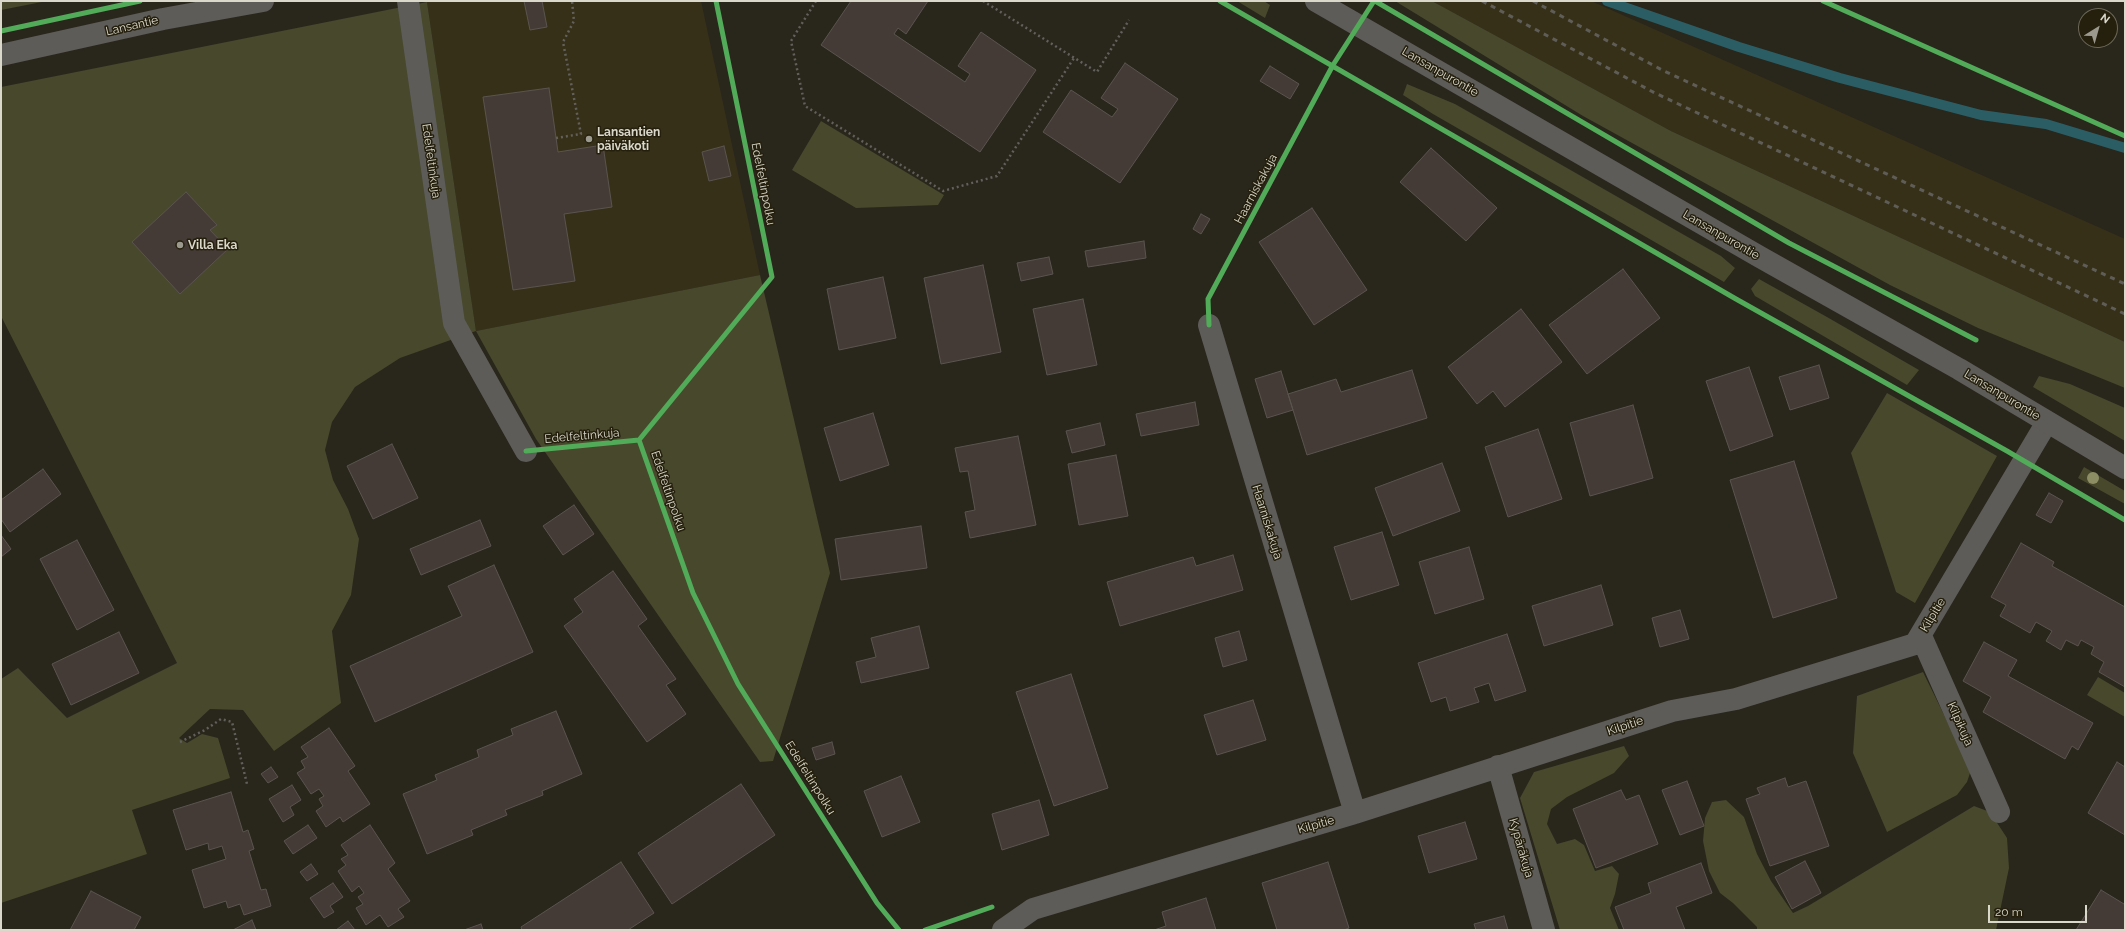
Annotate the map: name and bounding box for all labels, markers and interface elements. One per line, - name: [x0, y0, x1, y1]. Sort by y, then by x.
- north arrow: [2078, 8, 2118, 48]
- text: N: [2098, 11, 2112, 27]
- street label: Lansantie: [104, 13, 160, 39]
- street label: Lansanpurontie: [1399, 44, 1481, 100]
- street label: Edelfeltinkuja: [419, 123, 443, 199]
- place label: Lansantien päiväkoti: [597, 125, 660, 153]
- marker: Lansantien päiväkoti: [584, 134, 594, 144]
- street label: Edelfeltinpolku: [748, 141, 778, 227]
- street label: Haarniskakuja: [1232, 152, 1280, 226]
- street label: Lansanpurontie: [1680, 207, 1762, 263]
- place label: Villa Eka: [188, 238, 237, 252]
- marker: Villa Eka: [175, 240, 185, 250]
- street label: Lansanpurontie: [1961, 367, 2043, 423]
- street label: Edelfeltinkuja: [544, 426, 620, 446]
- street label: Edelfeltinpolku: [648, 449, 688, 533]
- street label: Haarniskakuja: [1249, 483, 1285, 561]
- street label: Kilpitie: [1917, 595, 1949, 635]
- street label: Kilpikuja: [1944, 700, 1976, 748]
- street label: Kilpitie: [1605, 713, 1645, 739]
- street label: Edelfeltinpolku: [782, 739, 838, 817]
- street label: Kilpitie: [1296, 813, 1336, 837]
- street label: Kypäräkuja: [1506, 817, 1536, 879]
- scale bar: [1990, 897, 2089, 923]
- text: 20 m: [1995, 905, 2023, 919]

